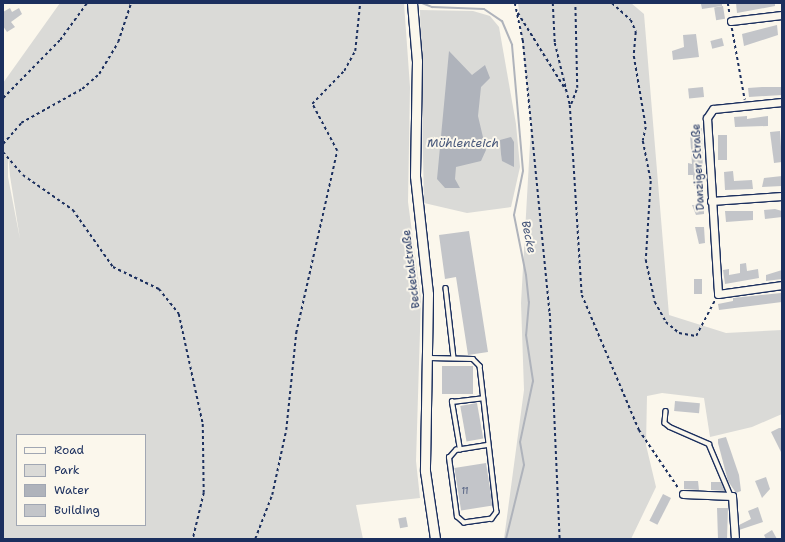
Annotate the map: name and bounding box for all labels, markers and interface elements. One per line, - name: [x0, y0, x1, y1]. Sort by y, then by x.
- street label: Danziger Straße: [690, 123, 708, 211]
- water label: Mühlenteich: [427, 137, 499, 151]
- water label: Becke: [518, 219, 538, 255]
- street label: Becketalstraße: [401, 229, 423, 309]
- legend: [16, 434, 146, 526]
- text: Road: [54, 442, 84, 458]
- text: Park: [54, 462, 80, 478]
- text: Water: [54, 482, 89, 498]
- house number: 11: [461, 486, 469, 496]
- text: Building: [54, 502, 100, 518]

